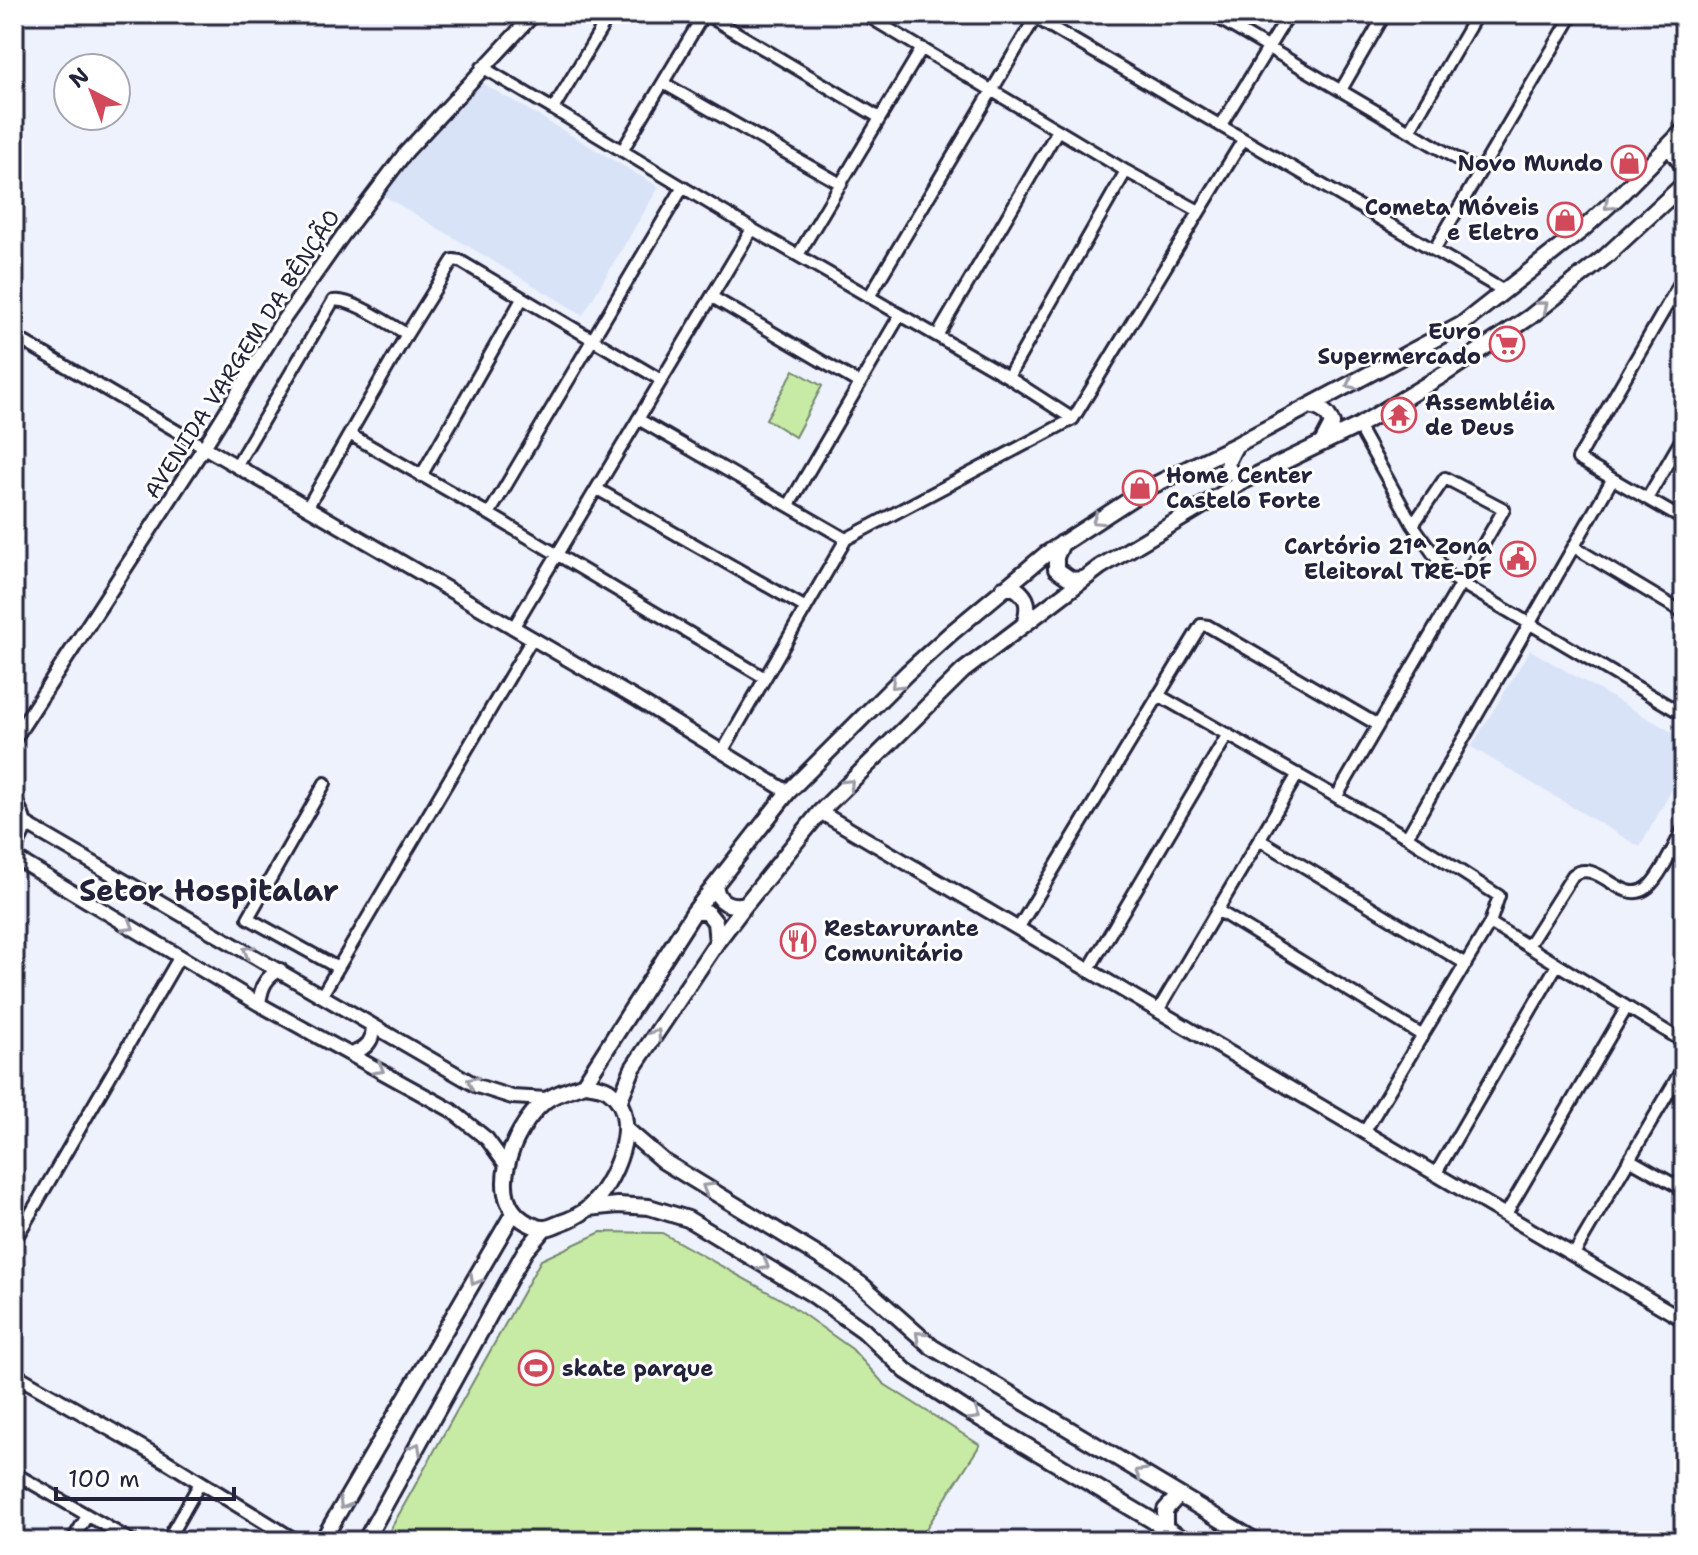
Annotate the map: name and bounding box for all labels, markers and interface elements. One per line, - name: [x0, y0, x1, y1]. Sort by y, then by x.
- north arrow: [52, 52, 132, 132]
- text: N: [63, 61, 95, 94]
- shop icon: Novo Mundo: [1610, 144, 1648, 182]
- place label: Novo Mundo: [1458, 149, 1603, 178]
- place label: Cometa Móveis e Eletro: [1365, 193, 1539, 247]
- one-way arrow: [1604, 195, 1619, 209]
- shop icon: Cometa Móveis e Eletro: [1546, 201, 1584, 239]
- street label: AVENIDA VARGEM DA BÊNÇÃO: [137, 204, 347, 504]
- one-way arrow: [1534, 301, 1548, 316]
- place label: Euro Supermercado: [1318, 317, 1481, 371]
- supermarket icon: Euro Supermercado: [1488, 325, 1526, 363]
- one-way arrow: [1344, 375, 1359, 390]
- place label: Assembléia de Deus: [1425, 388, 1555, 442]
- temple icon: Assembléia de Deus: [1380, 396, 1418, 434]
- place label: Home Center Castelo Forte: [1166, 461, 1321, 515]
- shop icon: Home Center Castelo Forte: [1121, 469, 1159, 507]
- one-way arrow: [1092, 511, 1106, 526]
- place label: Cartório 21ª Zona Eleitoral TRE-DF: [1284, 532, 1492, 586]
- public building icon: Cartório 21ª Zona Eleitoral TRE-DF: [1499, 540, 1537, 578]
- one-way arrow: [891, 675, 905, 689]
- one-way arrow: [840, 779, 854, 793]
- district label: Setor Hospitalar: [79, 870, 339, 911]
- place label: Restarurante Comunitário: [824, 914, 979, 968]
- one-way arrow: [120, 916, 135, 931]
- restaurant icon: Restarurante Comunitário: [779, 922, 817, 960]
- one-way arrow: [242, 945, 257, 961]
- one-way arrow: [646, 1028, 661, 1042]
- one-way arrow: [370, 1059, 385, 1075]
- one-way arrow: [466, 1076, 481, 1092]
- one-way arrow: [701, 1182, 716, 1198]
- one-way arrow: [755, 1255, 770, 1271]
- one-way arrow: [469, 1271, 485, 1286]
- one-way arrow: [914, 1332, 929, 1346]
- sports icon: skate parque: [517, 1349, 555, 1387]
- place label: skate parque: [562, 1354, 713, 1383]
- one-way arrow: [966, 1405, 981, 1421]
- one-way arrow: [406, 1442, 421, 1456]
- scale bar: [56, 1451, 234, 1501]
- text: 100 m: [68, 1463, 140, 1495]
- one-way arrow: [1134, 1467, 1149, 1483]
- one-way arrow: [338, 1495, 354, 1510]

